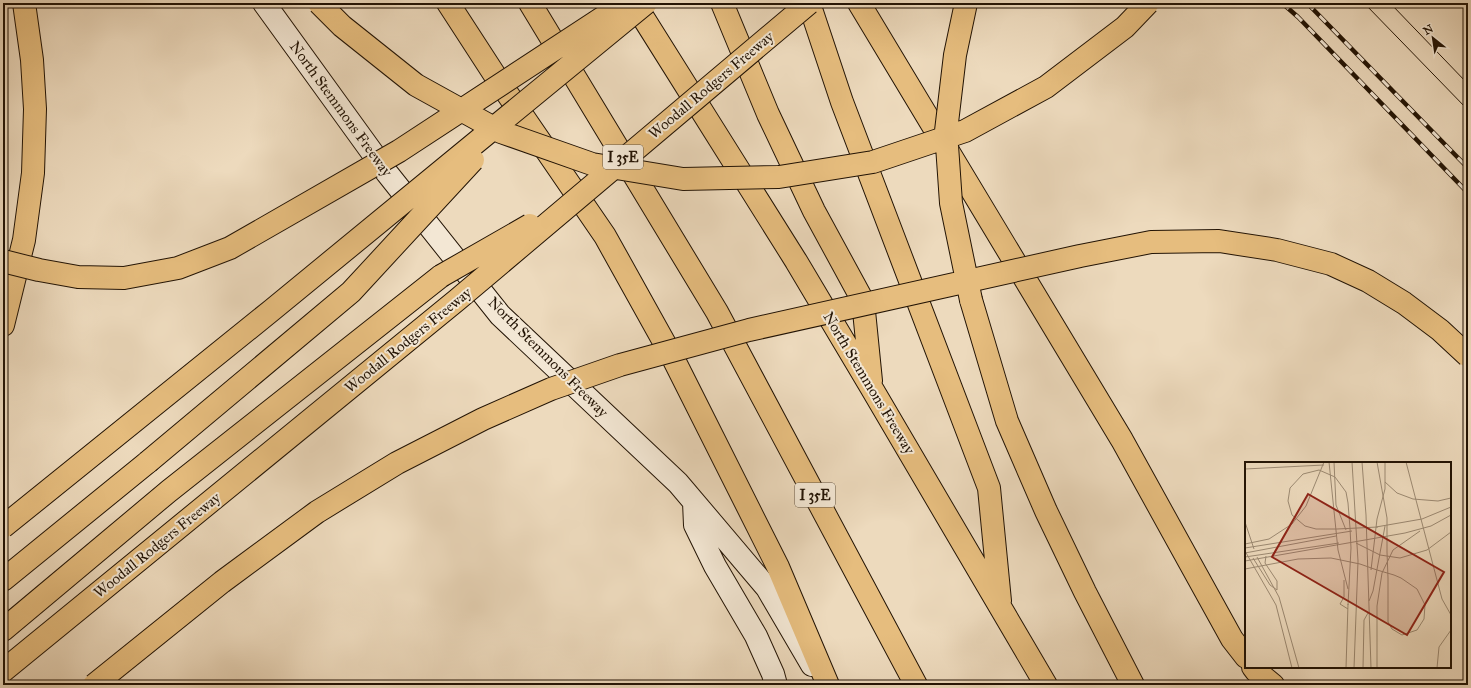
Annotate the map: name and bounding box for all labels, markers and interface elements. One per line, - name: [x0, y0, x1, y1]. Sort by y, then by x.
- north arrow: [1413, 18, 1453, 58]
- text: N: [1421, 21, 1436, 38]
- street label: Woodall Rodgers Freeway: [645, 27, 778, 143]
- street label: North Stemmons Freeway: [286, 38, 397, 181]
- road number: I 35E: [603, 145, 643, 169]
- street label: Woodall Rodgers Freeway: [341, 283, 476, 397]
- street label: North Stemmons Freeway: [484, 293, 613, 422]
- street label: North Stemmons Freeway: [819, 309, 919, 458]
- inset map: [1245, 462, 1451, 668]
- road number: I 35E: [795, 483, 835, 507]
- street label: Woodall Rodgers Freeway: [90, 488, 225, 602]

